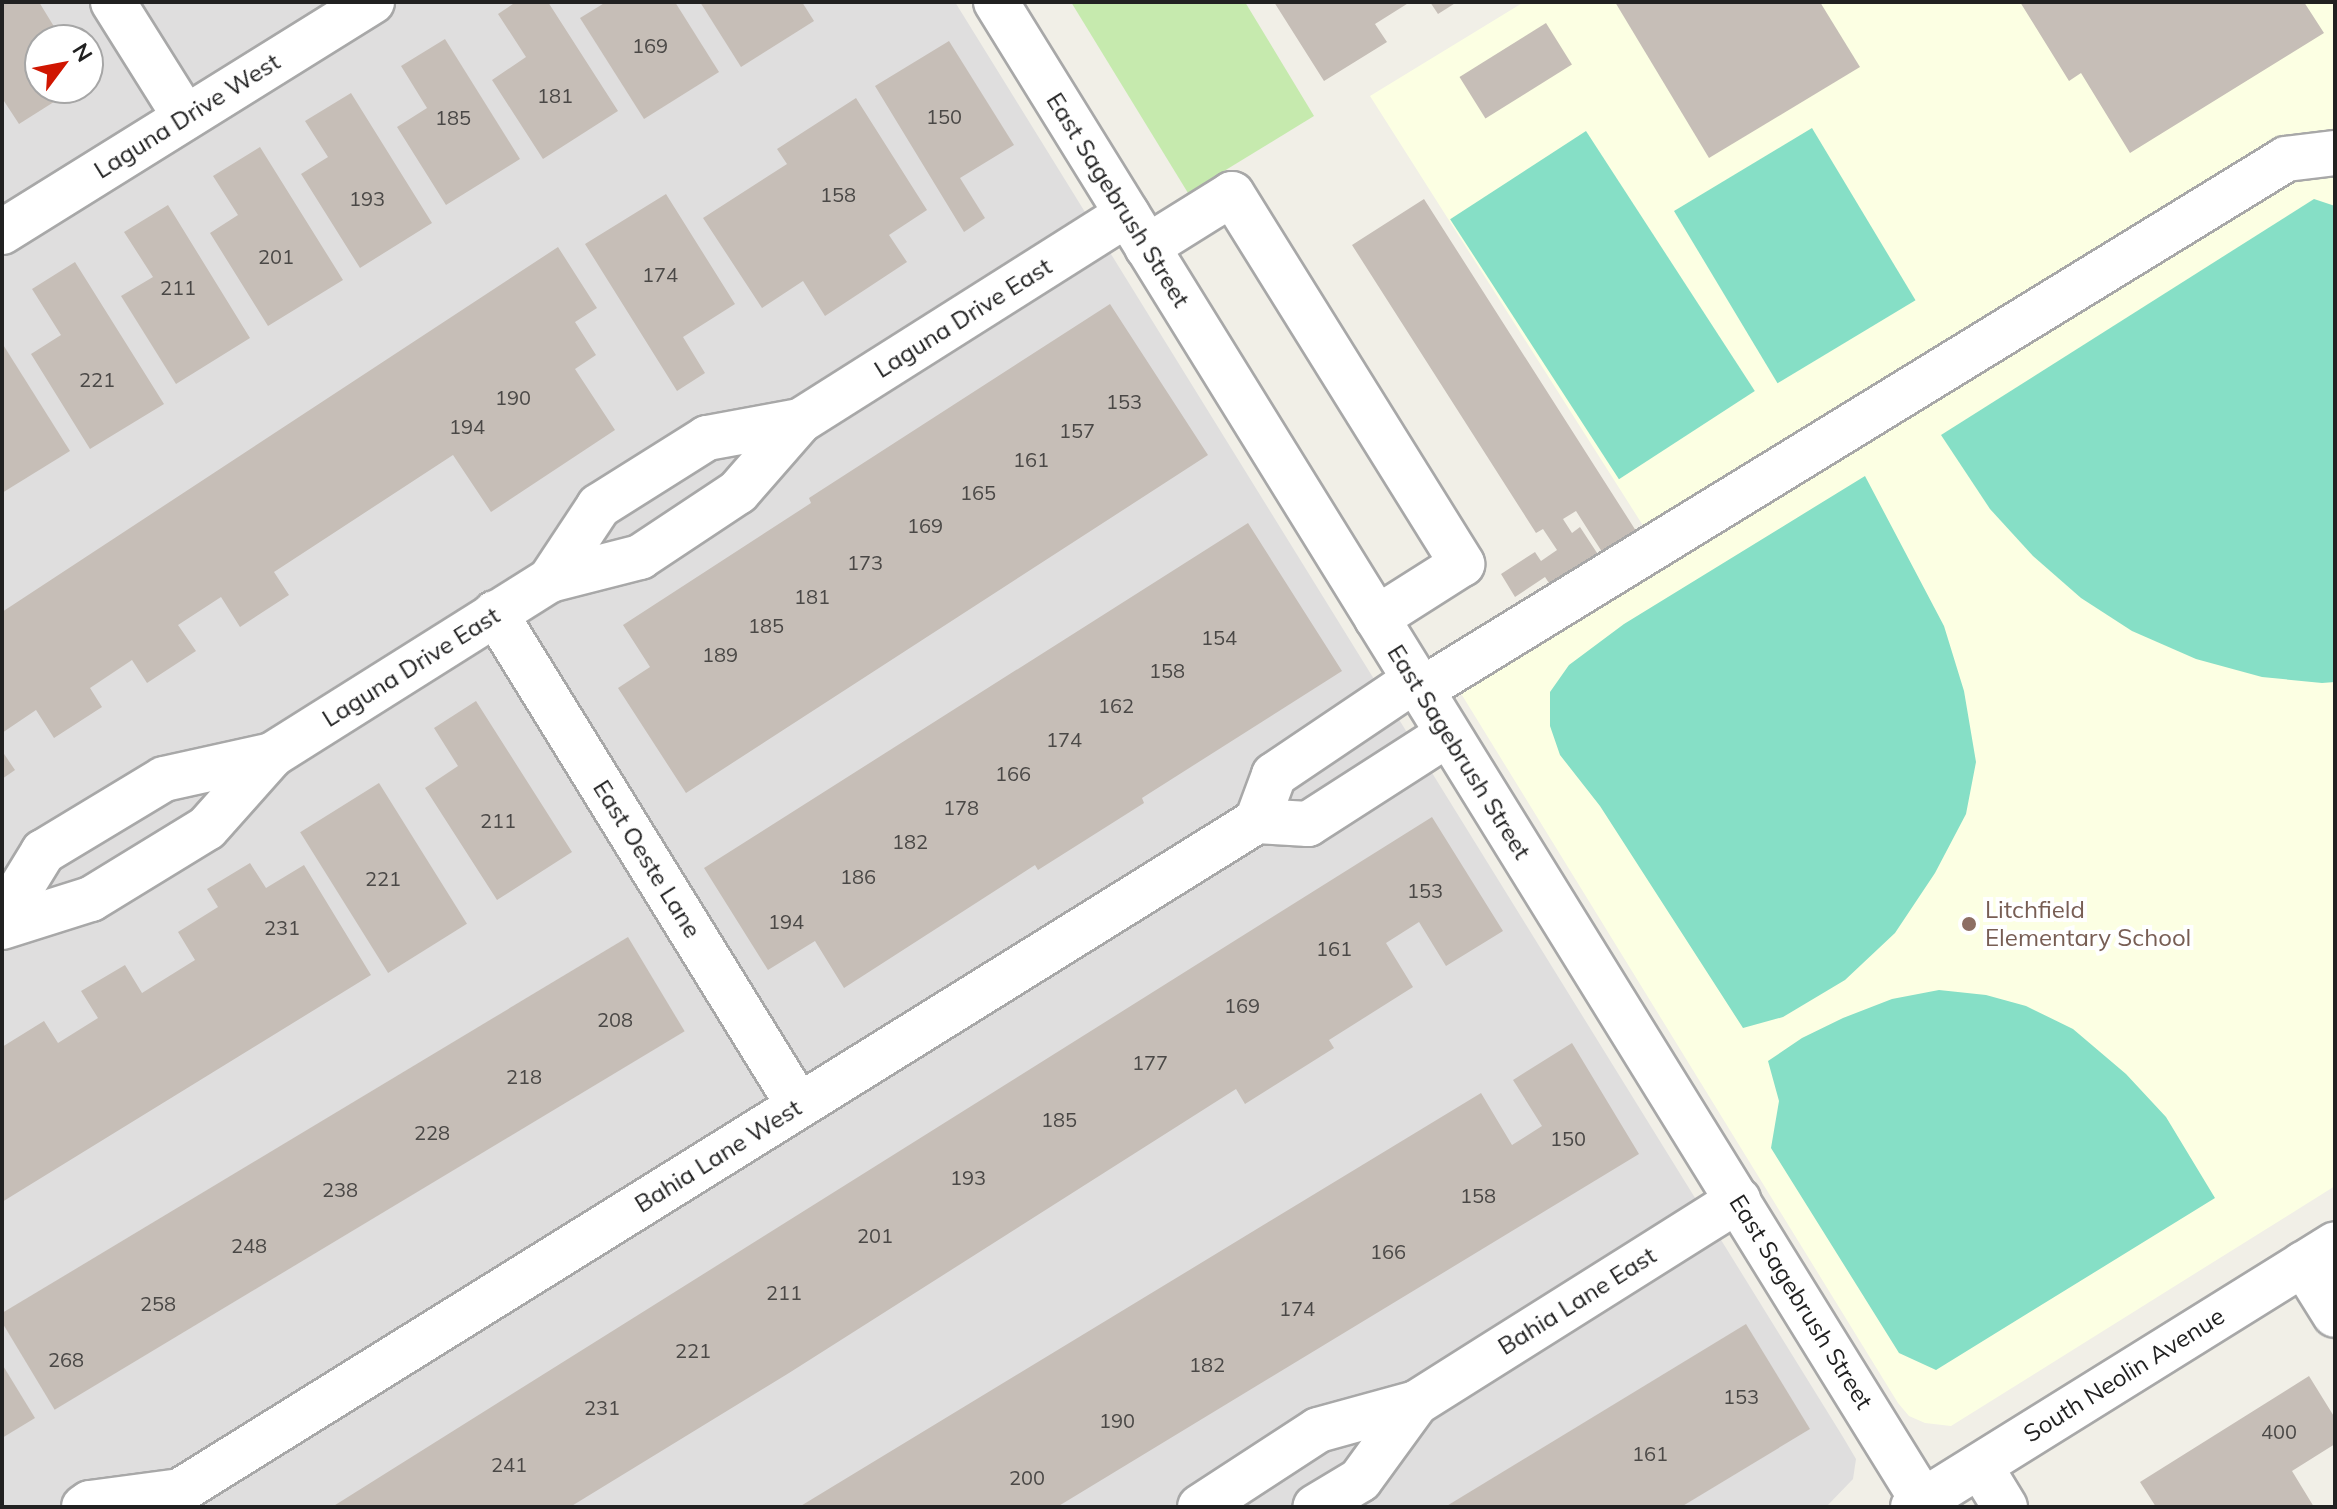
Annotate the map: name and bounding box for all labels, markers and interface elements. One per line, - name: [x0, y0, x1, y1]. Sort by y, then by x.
- north arrow: [24, 24, 104, 104]
- house number: 169: [632, 33, 668, 57]
- text: N: [66, 38, 99, 67]
- street label: Laguna Drive West: [89, 47, 285, 185]
- house number: 181: [537, 83, 573, 107]
- street label: East Sagebrush Street: [1040, 88, 1196, 312]
- house number: 150: [926, 104, 962, 128]
- house number: 185: [435, 105, 471, 129]
- house number: 158: [820, 182, 856, 206]
- house number: 193: [349, 186, 385, 210]
- house number: 201: [258, 244, 294, 268]
- street label: Laguna Drive East: [869, 252, 1057, 384]
- house number: 174: [642, 262, 678, 286]
- house number: 211: [160, 275, 196, 299]
- house number: 221: [79, 367, 115, 391]
- house number: 190: [495, 385, 531, 409]
- house number: 153: [1106, 389, 1142, 413]
- house number: 194: [449, 414, 485, 438]
- house number: 157: [1059, 418, 1095, 442]
- house number: 161: [1013, 447, 1049, 471]
- house number: 165: [960, 480, 996, 504]
- house number: 169: [907, 513, 943, 537]
- house number: 173: [847, 550, 883, 574]
- house number: 181: [794, 584, 830, 608]
- street label: Laguna Drive East: [317, 601, 505, 733]
- house number: 185: [748, 613, 784, 637]
- house number: 154: [1201, 625, 1237, 649]
- street label: East Sagebrush Street: [1381, 640, 1537, 864]
- house number: 189: [702, 642, 738, 666]
- house number: 158: [1149, 658, 1185, 682]
- house number: 162: [1098, 693, 1134, 717]
- house number: 174: [1046, 727, 1082, 751]
- house number: 166: [995, 761, 1031, 785]
- street label: East Oeste Lane: [587, 775, 707, 943]
- house number: 178: [943, 795, 979, 819]
- house number: 211: [480, 808, 516, 832]
- house number: 182: [892, 829, 928, 853]
- house number: 186: [840, 864, 876, 888]
- house number: 221: [365, 866, 401, 890]
- house number: 153: [1407, 878, 1443, 902]
- place label: Litchfield Elementary School: [1985, 896, 2191, 952]
- house number: 194: [768, 909, 804, 933]
- house number: 231: [264, 915, 300, 939]
- marker: Litchfield Elementary School: [1960, 915, 1978, 933]
- house number: 161: [1316, 936, 1352, 960]
- house number: 169: [1224, 993, 1260, 1017]
- house number: 208: [597, 1007, 633, 1031]
- house number: 177: [1132, 1050, 1168, 1074]
- house number: 218: [506, 1064, 542, 1088]
- street label: Bahia Lane West: [630, 1093, 806, 1219]
- house number: 185: [1041, 1107, 1077, 1131]
- house number: 228: [414, 1120, 450, 1144]
- house number: 150: [1550, 1126, 1586, 1150]
- house number: 193: [950, 1165, 986, 1189]
- house number: 238: [322, 1177, 358, 1201]
- house number: 158: [1460, 1183, 1496, 1207]
- street label: East Sagebrush Street: [1723, 1190, 1879, 1414]
- house number: 201: [857, 1223, 893, 1247]
- house number: 248: [231, 1233, 267, 1257]
- house number: 166: [1370, 1239, 1406, 1263]
- street label: Bahia Lane East: [1493, 1241, 1661, 1361]
- house number: 211: [766, 1280, 802, 1304]
- house number: 258: [140, 1291, 176, 1315]
- house number: 174: [1279, 1296, 1315, 1320]
- street label: South Neolin Avenue: [2018, 1302, 2230, 1448]
- house number: 221: [675, 1338, 711, 1362]
- house number: 268: [48, 1347, 84, 1371]
- house number: 182: [1189, 1352, 1225, 1376]
- house number: 153: [1723, 1384, 1759, 1408]
- house number: 231: [584, 1395, 620, 1419]
- house number: 190: [1099, 1408, 1135, 1432]
- house number: 400: [2261, 1419, 2297, 1443]
- house number: 161: [1632, 1441, 1668, 1465]
- house number: 241: [491, 1452, 527, 1476]
- house number: 200: [1009, 1465, 1045, 1489]

